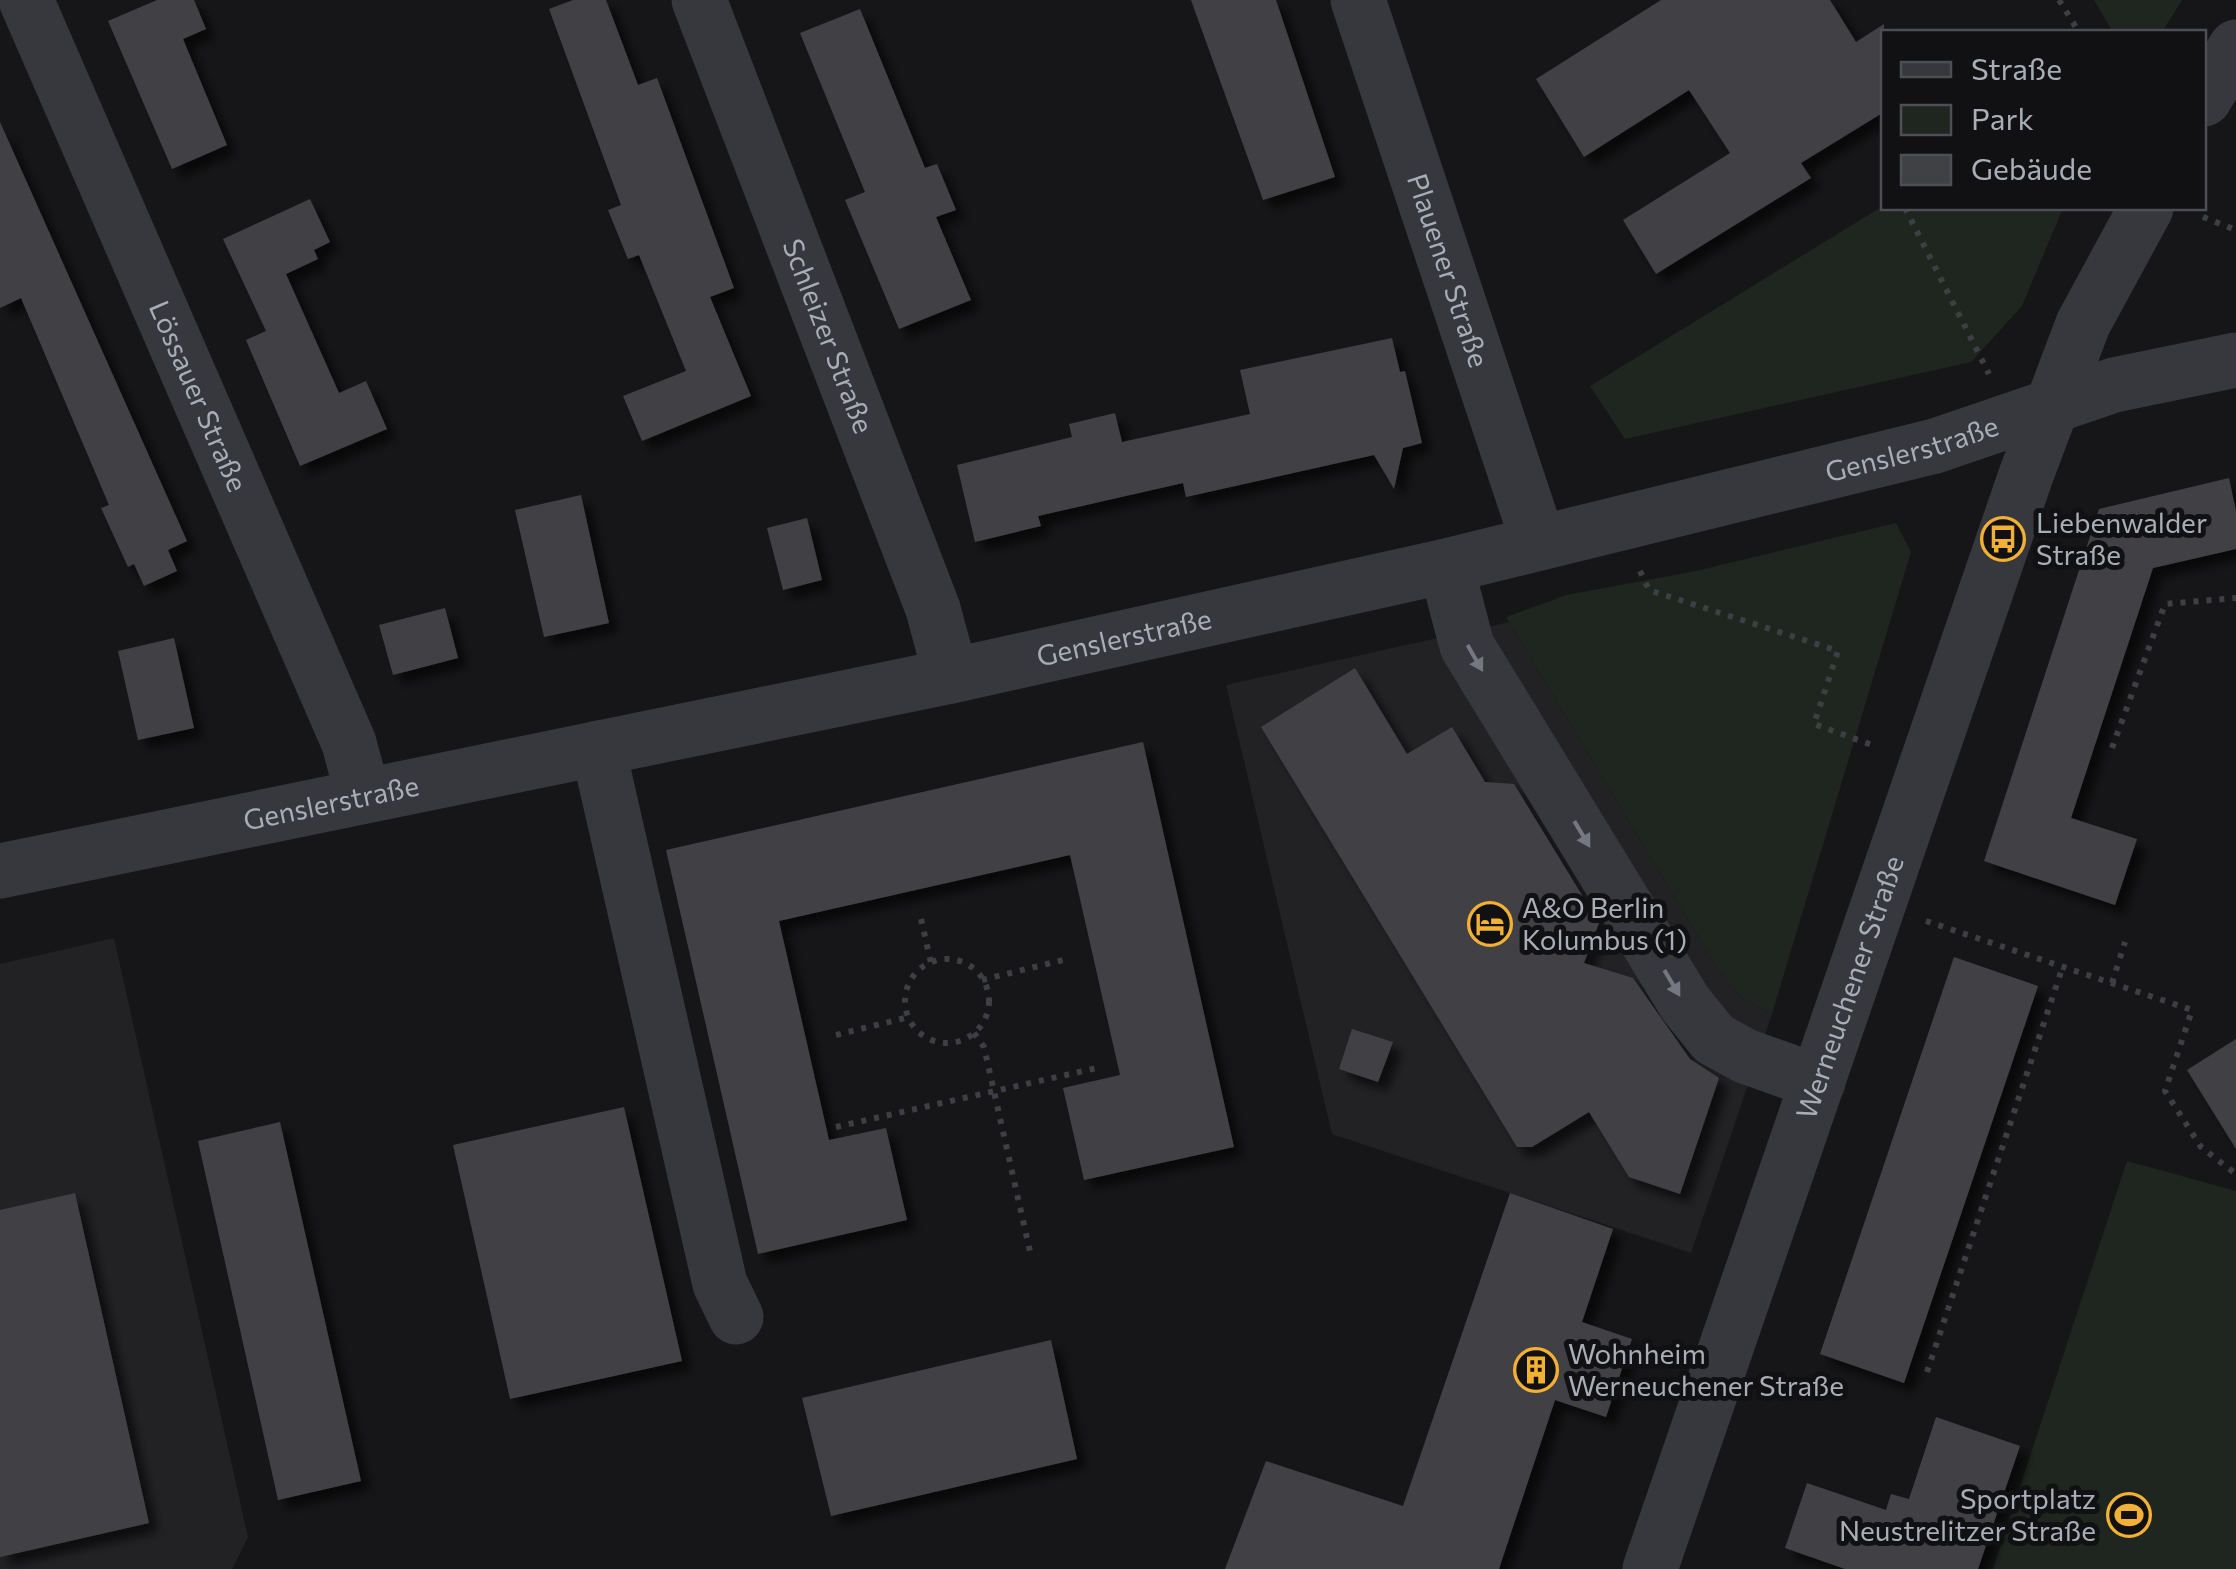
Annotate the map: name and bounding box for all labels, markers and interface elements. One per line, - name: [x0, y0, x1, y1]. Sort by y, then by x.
- legend: [1881, 30, 2206, 210]
- text: Straße: [1971, 49, 2062, 86]
- text: Park: [1971, 99, 2034, 136]
- text: Gebäude: [1971, 149, 2092, 186]
- street label: Plauener Straße: [1401, 169, 1497, 371]
- street label: Schleizer Straße: [776, 234, 882, 438]
- street label: Lössauer Straße: [143, 295, 256, 496]
- street label: Genslerstraße: [1821, 408, 2002, 488]
- place label: Liebenwalder Straße: [2036, 505, 2207, 571]
- bus stop icon: Liebenwalder Straße: [1980, 516, 2026, 562]
- street label: Genslerstraße: [1033, 601, 1214, 673]
- one-way arrow: [1466, 644, 1484, 672]
- street label: Genslerstraße: [240, 768, 422, 837]
- one-way arrow: [1573, 820, 1590, 848]
- street label: Werneuchener Straße: [1788, 851, 1910, 1123]
- place label: A&O Berlin Kolumbus (1): [1522, 890, 1687, 956]
- hotel icon: A&O Berlin Kolumbus (1): [1467, 901, 1513, 947]
- one-way arrow: [1663, 969, 1681, 997]
- place label: Wohnheim Werneuchener Straße: [1568, 1336, 1844, 1402]
- building icon: Wohnheim Werneuchener Straße: [1513, 1347, 1559, 1393]
- place label: Sportplatz Neustrelitzer Straße: [1839, 1481, 2096, 1547]
- sports icon: Sportplatz Neustrelitzer Straße: [2106, 1492, 2152, 1538]

